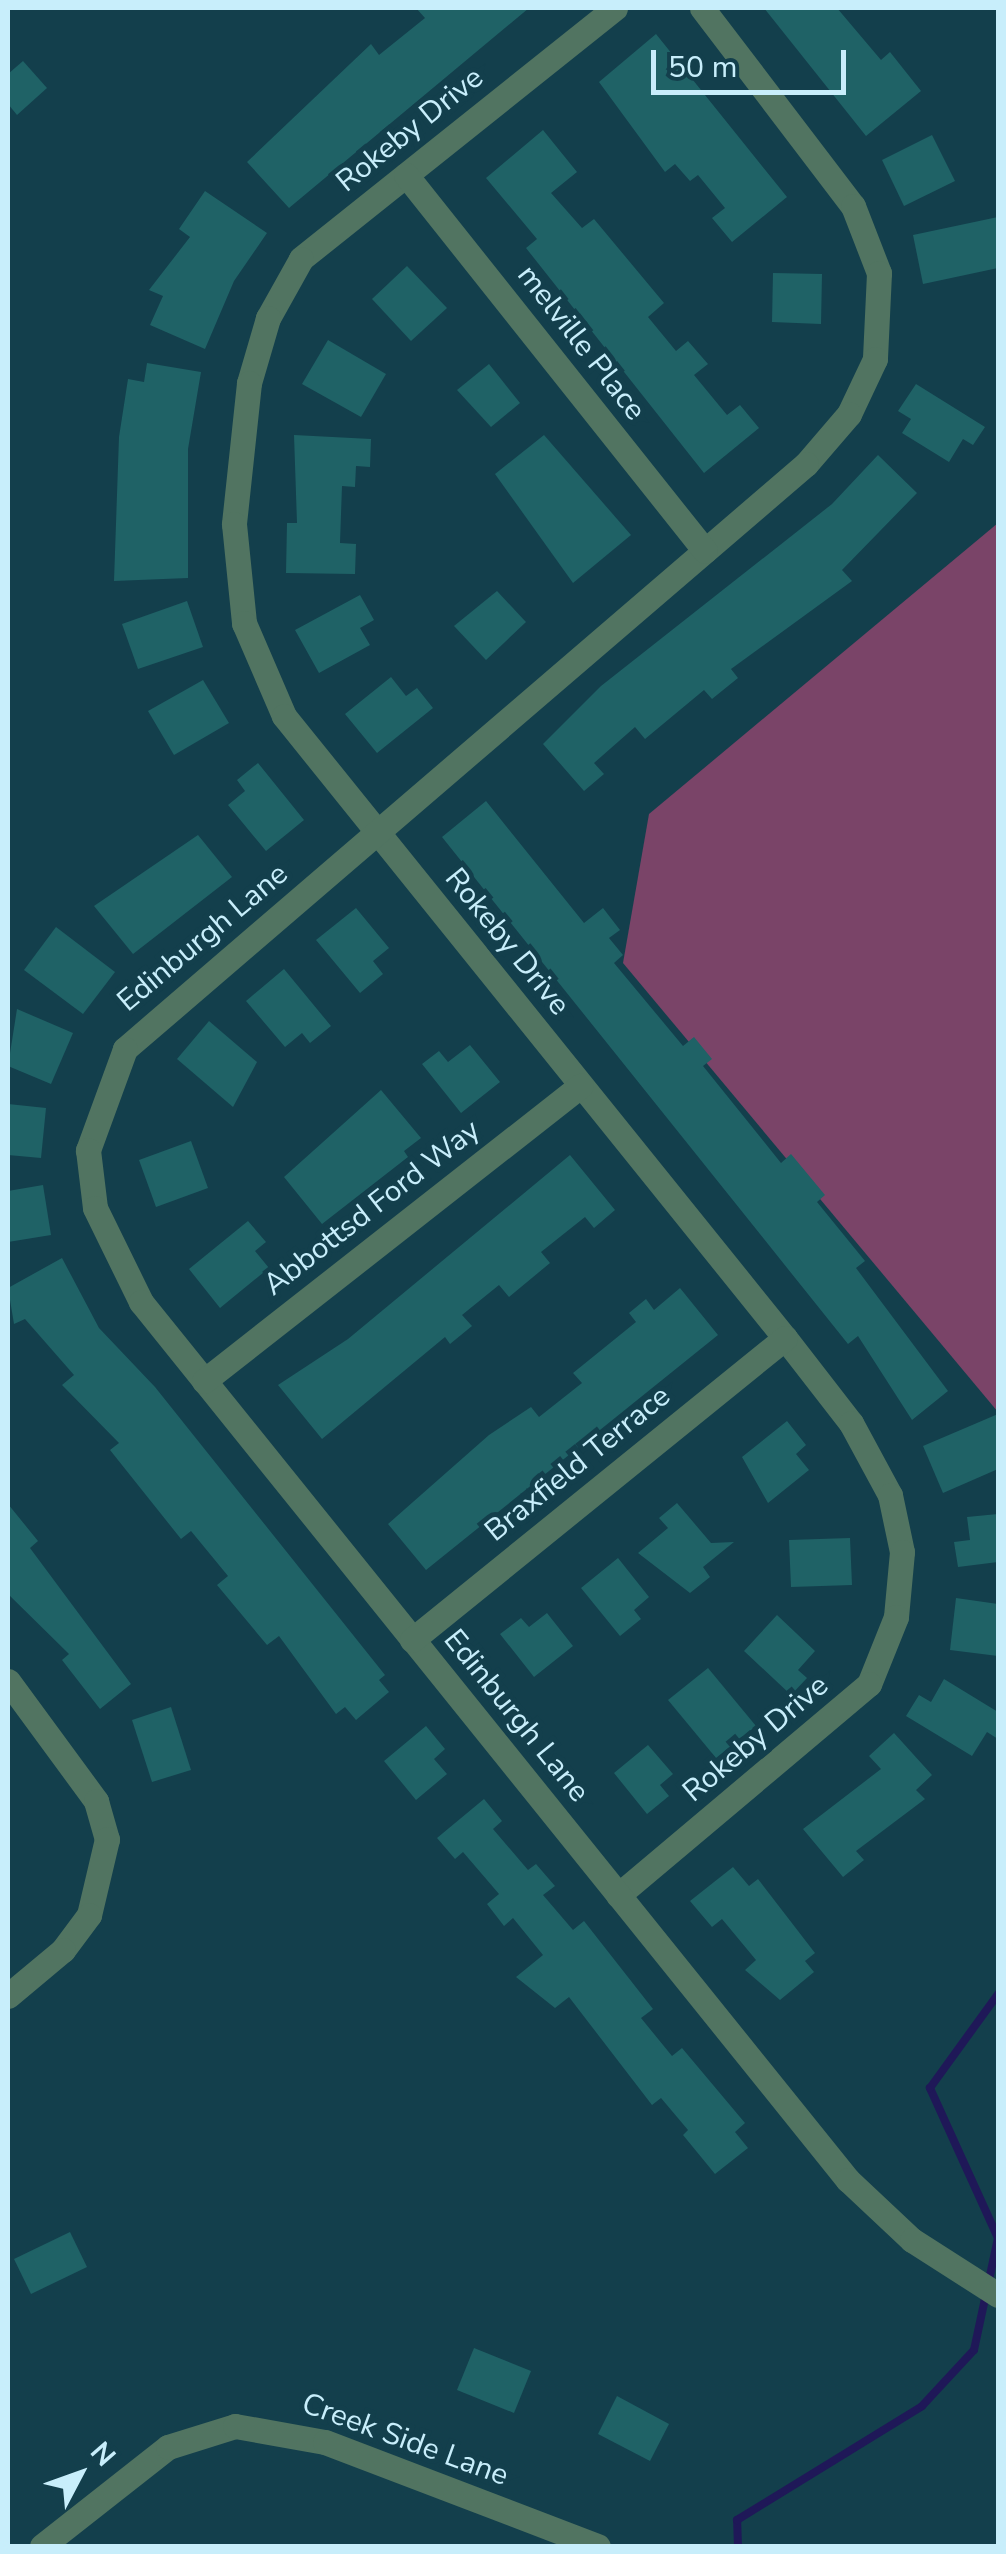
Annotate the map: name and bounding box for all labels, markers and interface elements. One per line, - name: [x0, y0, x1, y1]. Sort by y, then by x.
- scale bar: [656, 30, 851, 92]
- text: 50 m: [668, 47, 737, 88]
- street label: Rokeby Drive: [329, 60, 491, 200]
- street label: melville Place: [509, 258, 653, 428]
- street label: Edinburgh Lane: [111, 856, 295, 1020]
- street label: Rokeby Drive: [437, 861, 577, 1023]
- street label: Abbottsd Ford Way: [257, 1112, 487, 1304]
- street label: Braxfield Terrace: [478, 1378, 678, 1550]
- street label: Edinburgh Lane: [436, 1623, 596, 1809]
- street label: Rokeby Drive: [676, 1668, 836, 1810]
- street label: Creek Side Lane: [297, 2386, 513, 2494]
- north arrow: [30, 2424, 130, 2524]
- text: N: [81, 2434, 124, 2475]

